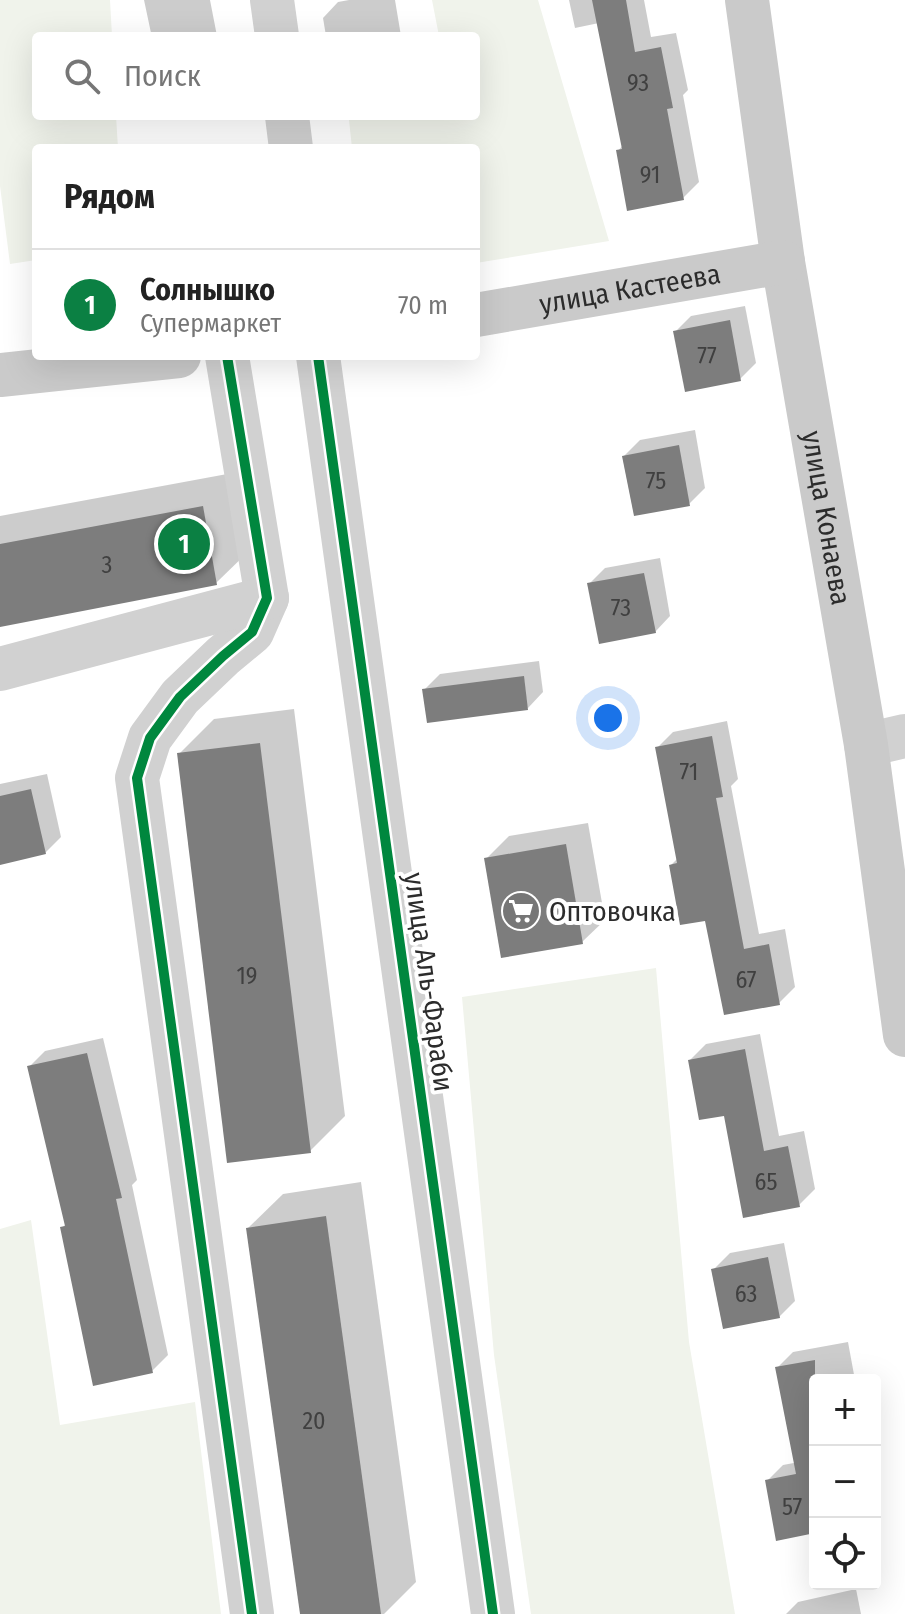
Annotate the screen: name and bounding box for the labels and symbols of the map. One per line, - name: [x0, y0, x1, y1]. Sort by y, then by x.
- house number: 93: [627, 69, 649, 97]
- house number: 91: [640, 161, 660, 189]
- street label: улица Кастеева: [537, 257, 723, 320]
- house number: 77: [697, 342, 717, 370]
- street label: улица Конаева: [796, 428, 858, 607]
- house number: 75: [646, 467, 666, 495]
- pin: 1: [158, 514, 210, 574]
- house number: 3: [102, 551, 112, 579]
- house number: 73: [611, 594, 631, 622]
- your location: [588, 698, 628, 738]
- house number: 71: [680, 758, 698, 786]
- street label: улица Аль-Фараби: [397, 870, 461, 1094]
- supermarket icon: Оптовочка: [500, 890, 542, 932]
- place label: Оптовочка: [549, 895, 676, 928]
- house number: 19: [236, 962, 258, 990]
- house number: 67: [735, 966, 757, 994]
- house number: 65: [755, 1168, 777, 1196]
- house number: 63: [735, 1280, 757, 1308]
- house number: 20: [302, 1407, 326, 1435]
- house number: 57: [782, 1493, 802, 1521]

